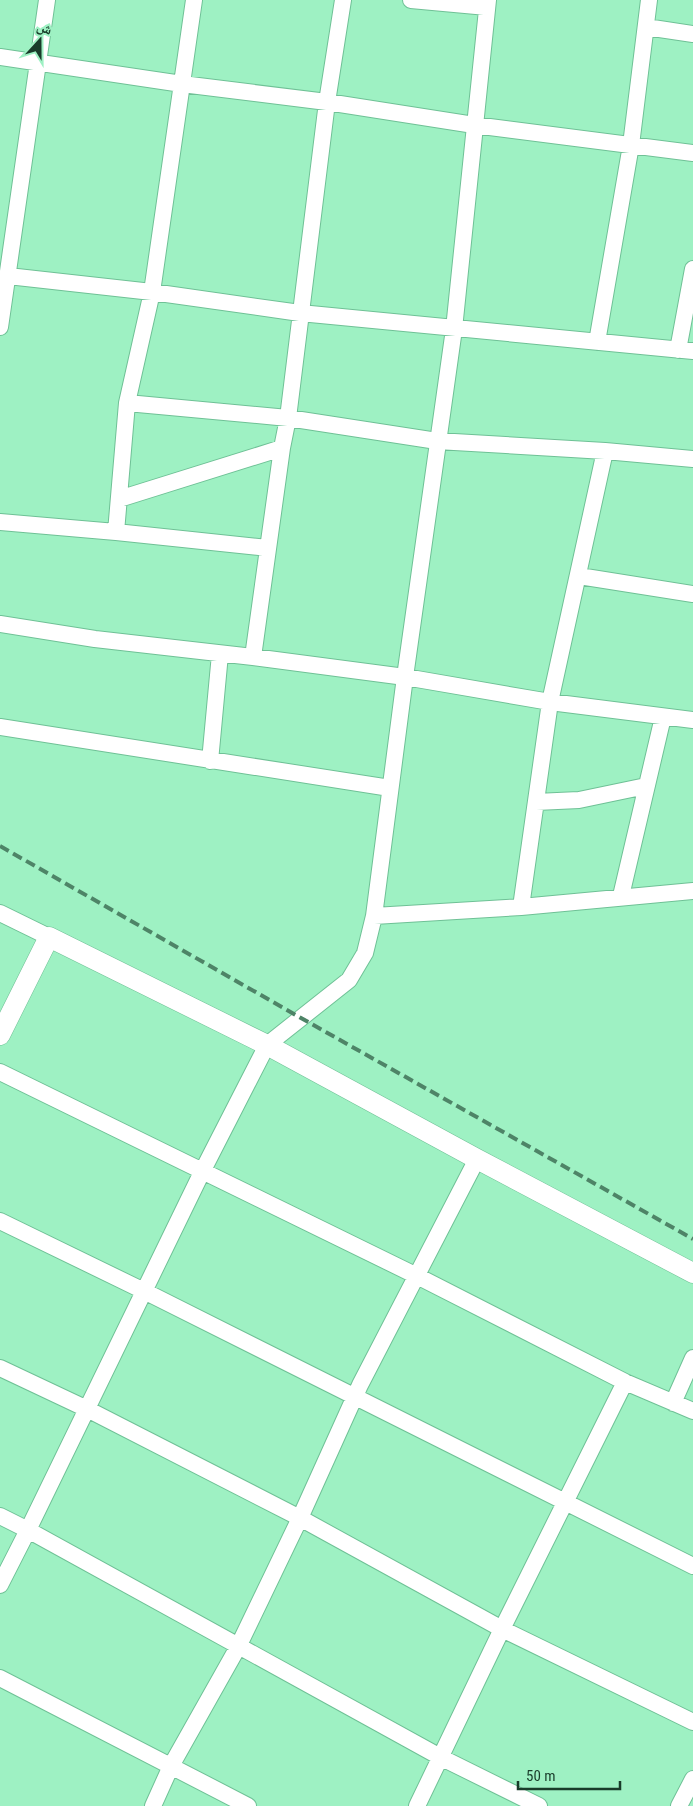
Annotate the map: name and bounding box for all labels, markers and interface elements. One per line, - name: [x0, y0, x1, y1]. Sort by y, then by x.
- north arrow: [15, 15, 65, 65]
- text: ش: [34, 18, 55, 39]
- scale bar: [518, 1758, 620, 1790]
- text: 50 m: [526, 1767, 556, 1785]

